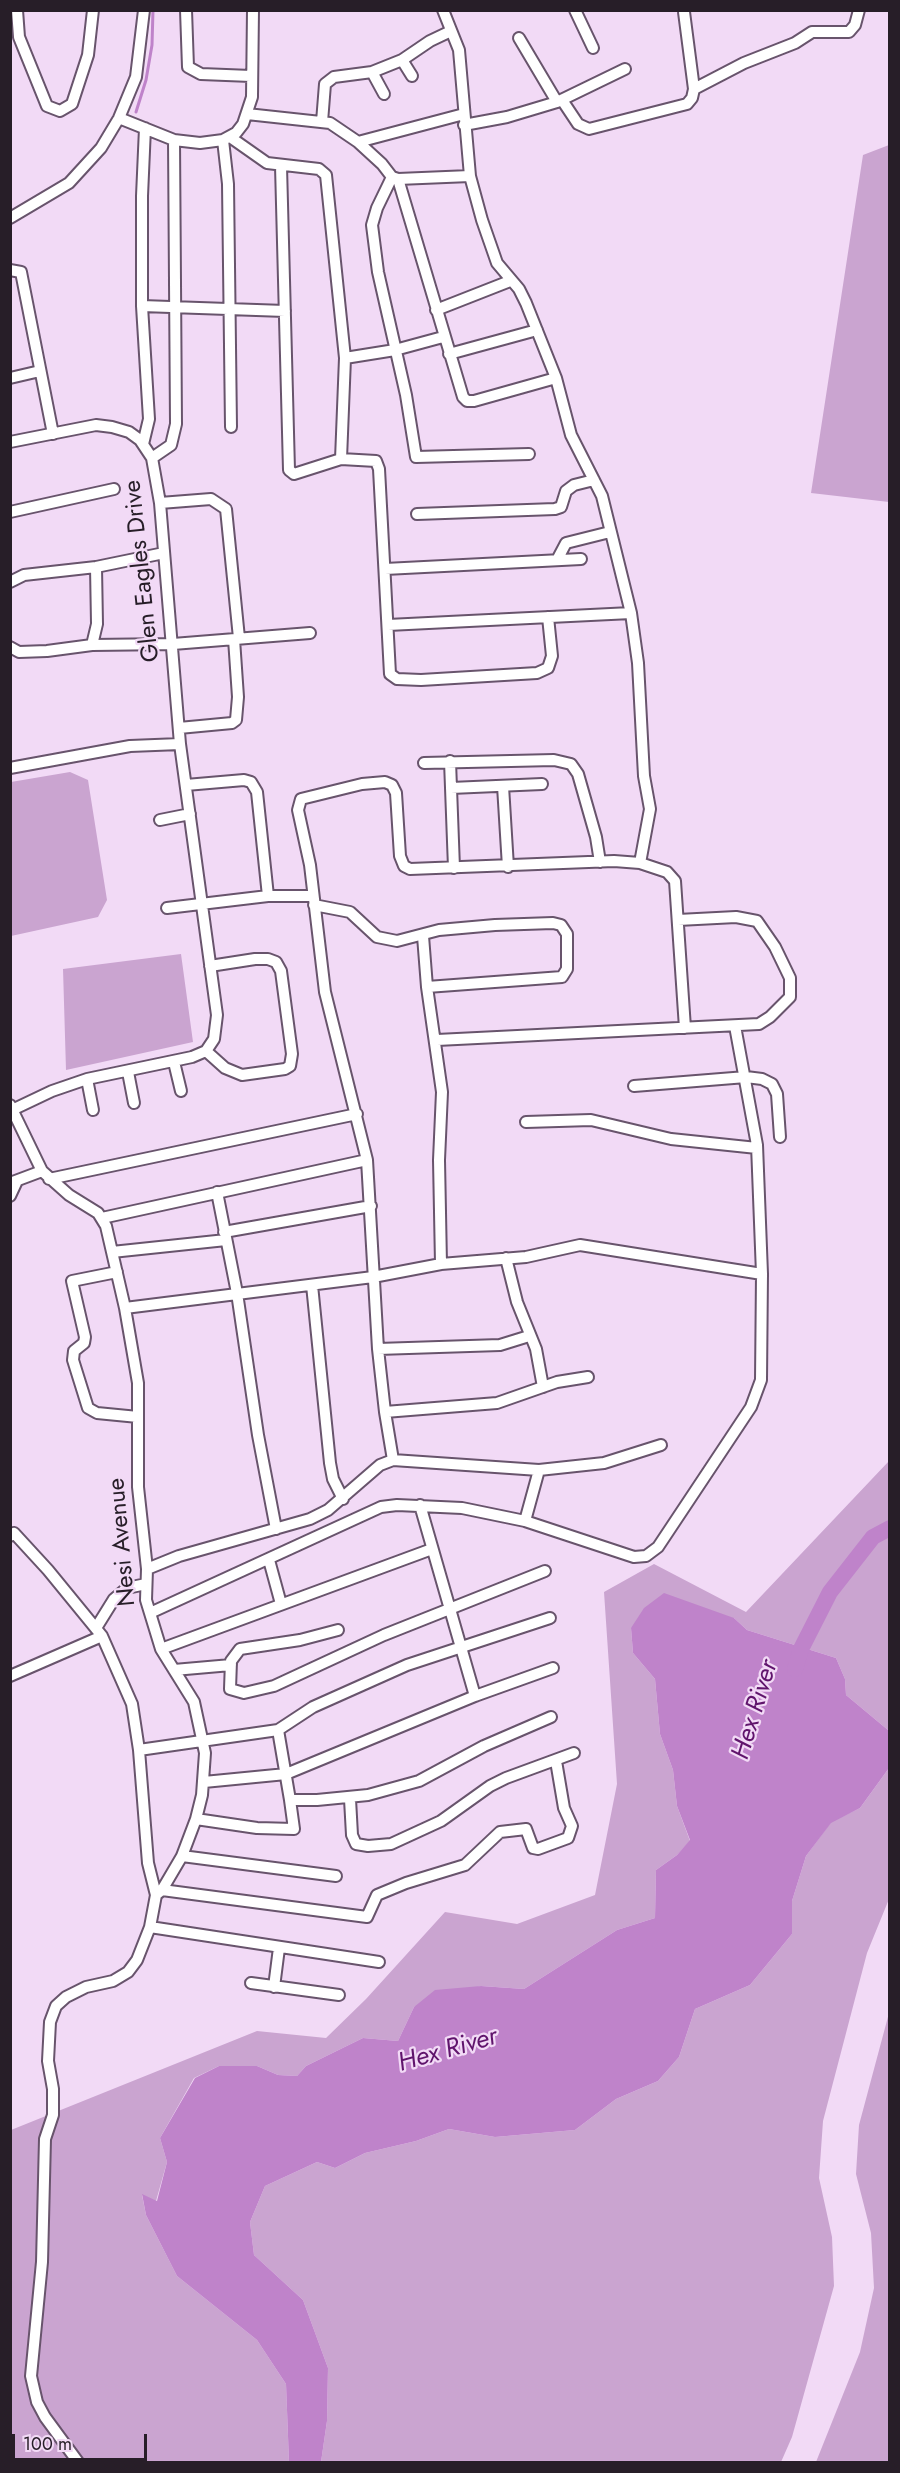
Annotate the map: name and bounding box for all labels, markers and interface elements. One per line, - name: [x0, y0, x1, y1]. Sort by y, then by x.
- street label: Glen Eagles Drive: [119, 479, 167, 663]
- street label: Nesi Avenue: [103, 1477, 143, 1607]
- water label: Hex River: [726, 1657, 786, 1763]
- water label: Hex River: [395, 2022, 501, 2080]
- scale bar: [15, 2422, 150, 2460]
- text: 100 m: [23, 2431, 72, 2457]

